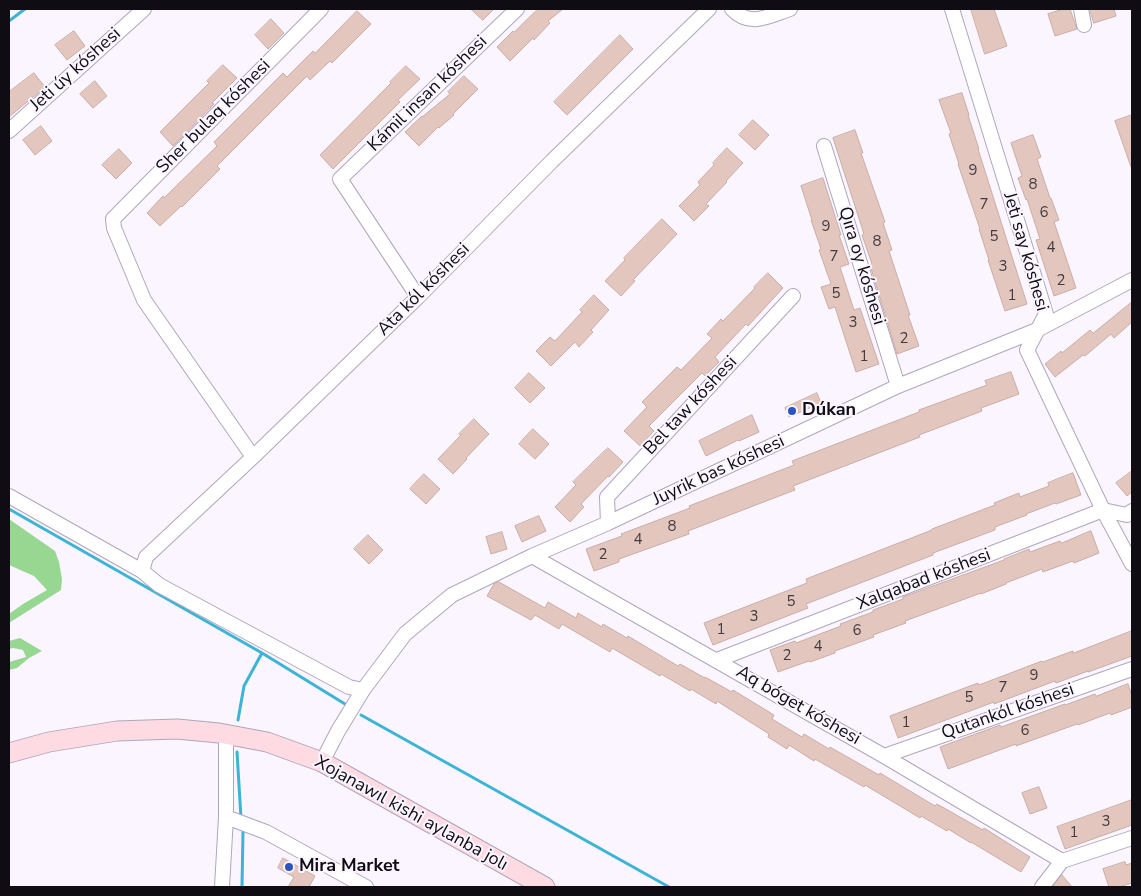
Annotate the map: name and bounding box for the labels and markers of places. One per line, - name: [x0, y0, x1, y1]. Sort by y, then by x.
- place label: Dúkan: [802, 400, 856, 422]
- marker: Dúkan: [786, 405, 798, 417]
- place label: Mira Market: [299, 856, 400, 878]
- marker: Mira Market: [283, 861, 295, 873]

